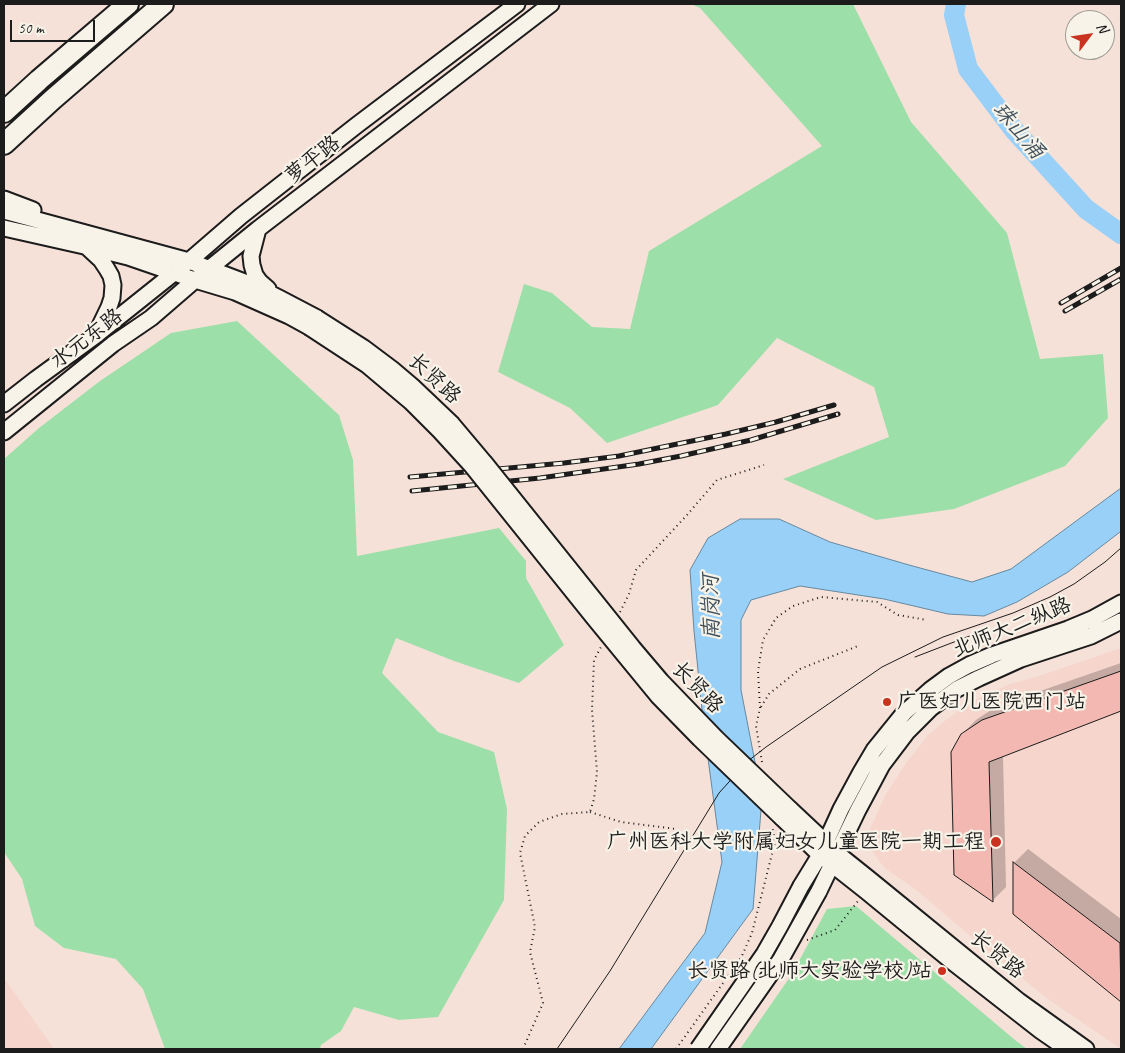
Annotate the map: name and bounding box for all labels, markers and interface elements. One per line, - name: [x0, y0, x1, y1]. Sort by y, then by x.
- scale bar: [12, 10, 98, 42]
- north arrow: [1065, 10, 1115, 60]
- text: 50 m: [18, 19, 44, 38]
- text: N: [1093, 19, 1112, 36]
- water label: 珠山涌: [987, 97, 1049, 165]
- street label: 萝平路: [280, 131, 346, 189]
- street label: 水元东路: [46, 304, 128, 374]
- street label: 长贤路: [402, 348, 466, 410]
- water label: 南岗河: [698, 574, 726, 640]
- street label: 北师大二纵路: [949, 593, 1075, 663]
- street label: 长贤路: [666, 657, 728, 719]
- place label: 广医妇儿医院西门站: [897, 689, 1086, 715]
- marker: 广医妇儿医院西门站: [881, 696, 893, 708]
- place label: 广州医科大学附属妇女儿童医院一期工程: [607, 829, 985, 855]
- marker: 广州医科大学附属妇女儿童医院一期工程: [989, 835, 1003, 849]
- street label: 长贤路: [965, 925, 1029, 985]
- place label: 长贤路(北师大实验学校)站: [687, 958, 932, 984]
- marker: 长贤路(北师大实验学校)站: [936, 965, 948, 977]

